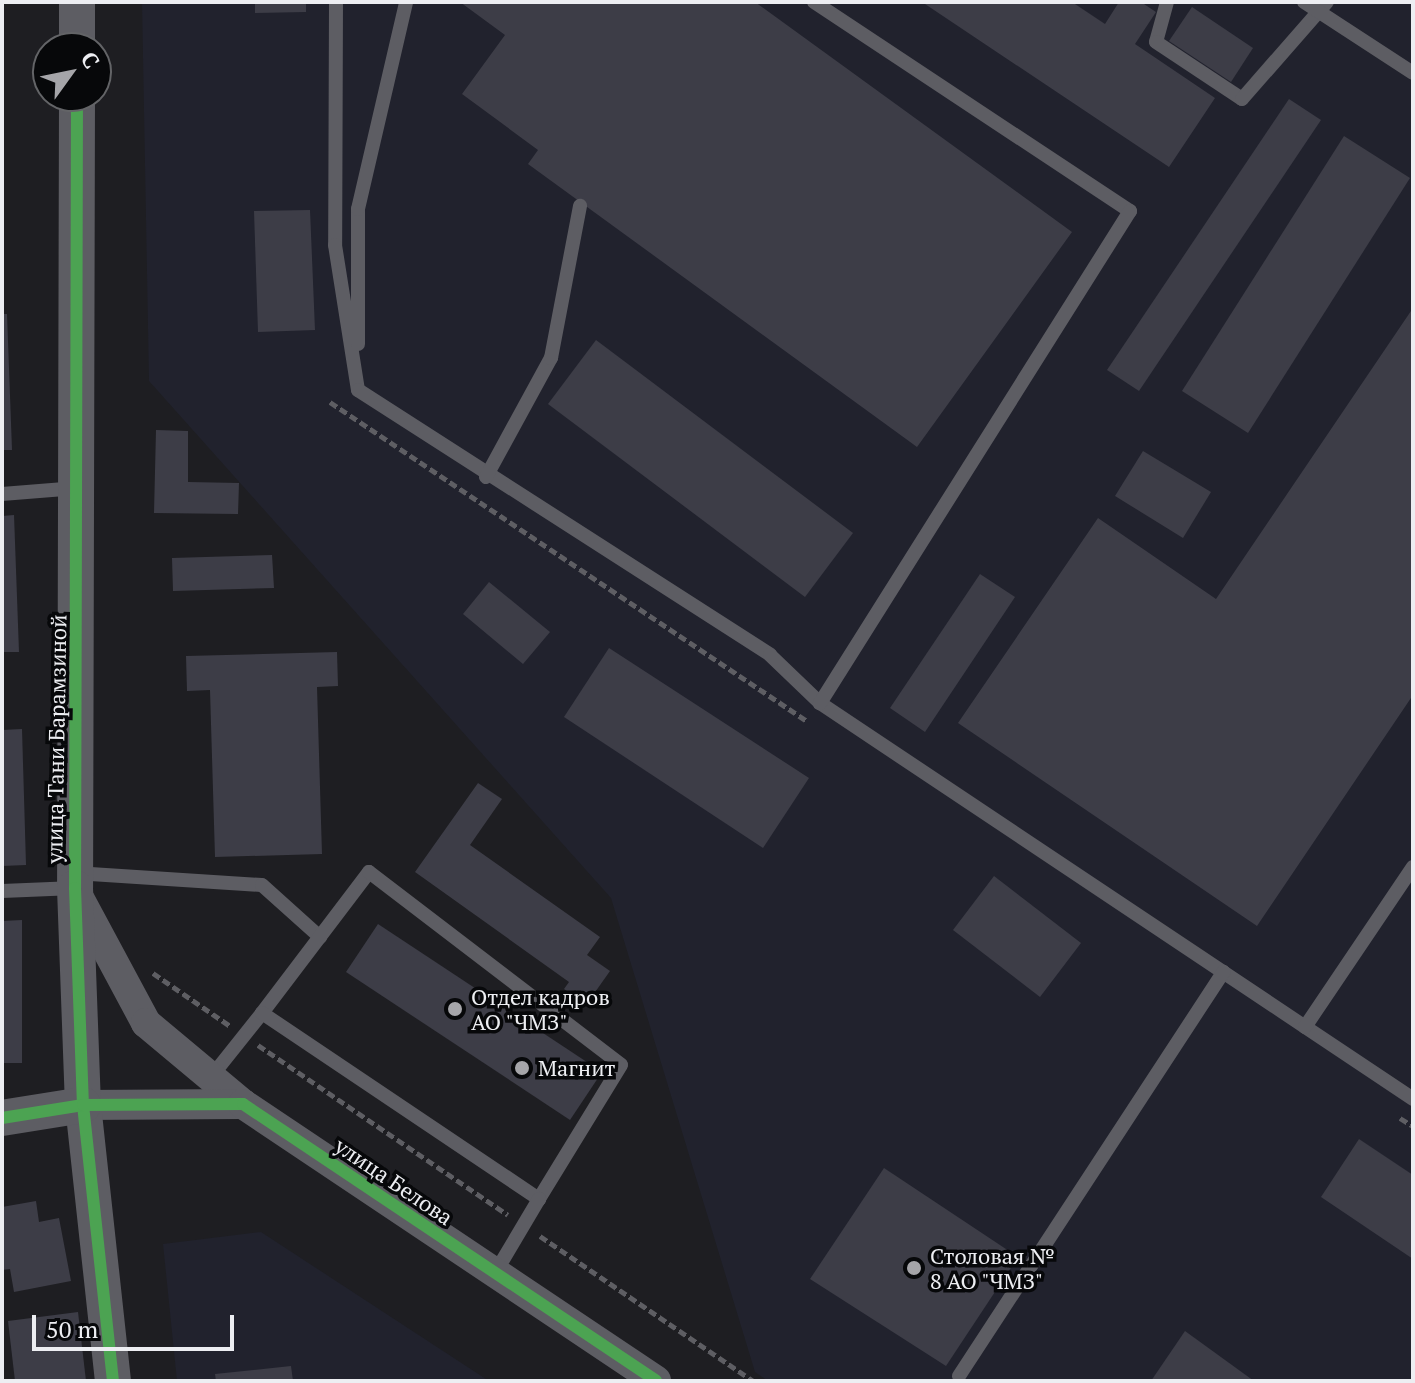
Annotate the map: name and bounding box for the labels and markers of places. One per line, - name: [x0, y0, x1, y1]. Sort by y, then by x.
- place label: Отдел кадров АО "ЧМЗ": [471, 983, 610, 1034]
- marker: Отдел кадров АО "ЧМЗ": [446, 1000, 464, 1018]
- place label: Магнит: [538, 1055, 616, 1081]
- marker: Магнит: [513, 1059, 531, 1077]
- place label: Столовая № 8 АО "ЧМЗ": [930, 1242, 1055, 1294]
- marker: Столовая № 8 АО "ЧМЗ": [905, 1259, 923, 1277]

